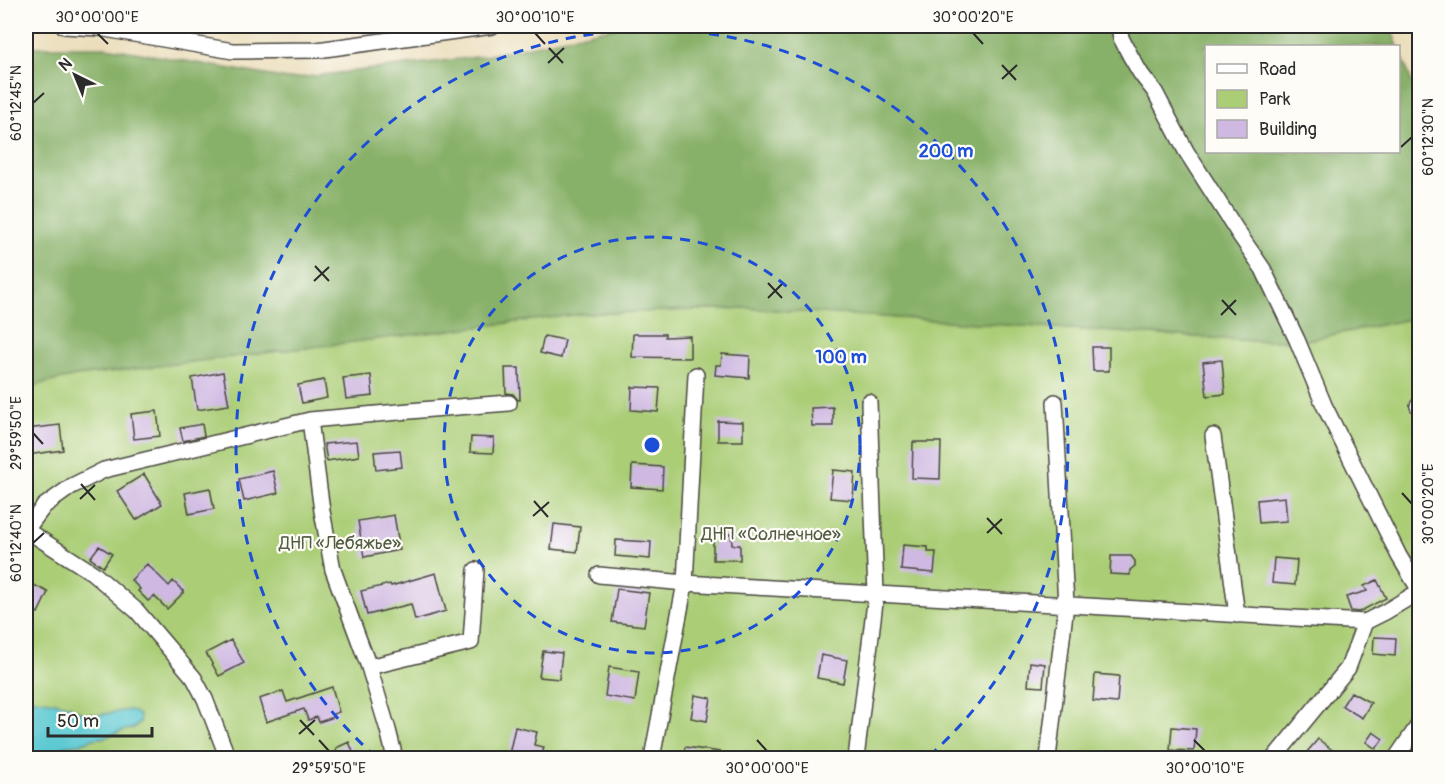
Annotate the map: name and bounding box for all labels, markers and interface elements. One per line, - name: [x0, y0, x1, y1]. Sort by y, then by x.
- text: 30°00'00"E: [55, 8, 139, 27]
- text: 30°00'10"E: [496, 8, 575, 27]
- text: 30°00'20"E: [932, 8, 1014, 27]
- north arrow: [45, 45, 105, 105]
- legend: [1205, 45, 1400, 153]
- text: N: [55, 54, 76, 76]
- text: Road: [1259, 58, 1296, 81]
- text: 60°12'45"N: [7, 65, 26, 141]
- text: Park: [1259, 88, 1291, 111]
- text: 60°12'30"N: [1419, 98, 1438, 176]
- text: Building: [1259, 118, 1317, 141]
- text: 200 m: [919, 140, 973, 163]
- text: 100 m: [815, 346, 867, 369]
- text: 29°59'50"E: [7, 396, 26, 470]
- centre of rings: [642, 435, 662, 455]
- text: 30°00'20"E: [1419, 463, 1438, 545]
- text: 60°12'40"N: [7, 504, 26, 582]
- park label: ДНП «Солнечное»: [700, 523, 841, 546]
- park label: ДНП «Лебяжье»: [278, 532, 401, 555]
- scale bar: [48, 700, 152, 738]
- text: 50 m: [57, 710, 99, 733]
- text: 29°59'50"E: [292, 759, 366, 778]
- text: 30°00'00"E: [725, 759, 809, 778]
- text: 30°00'10"E: [1166, 759, 1245, 778]

